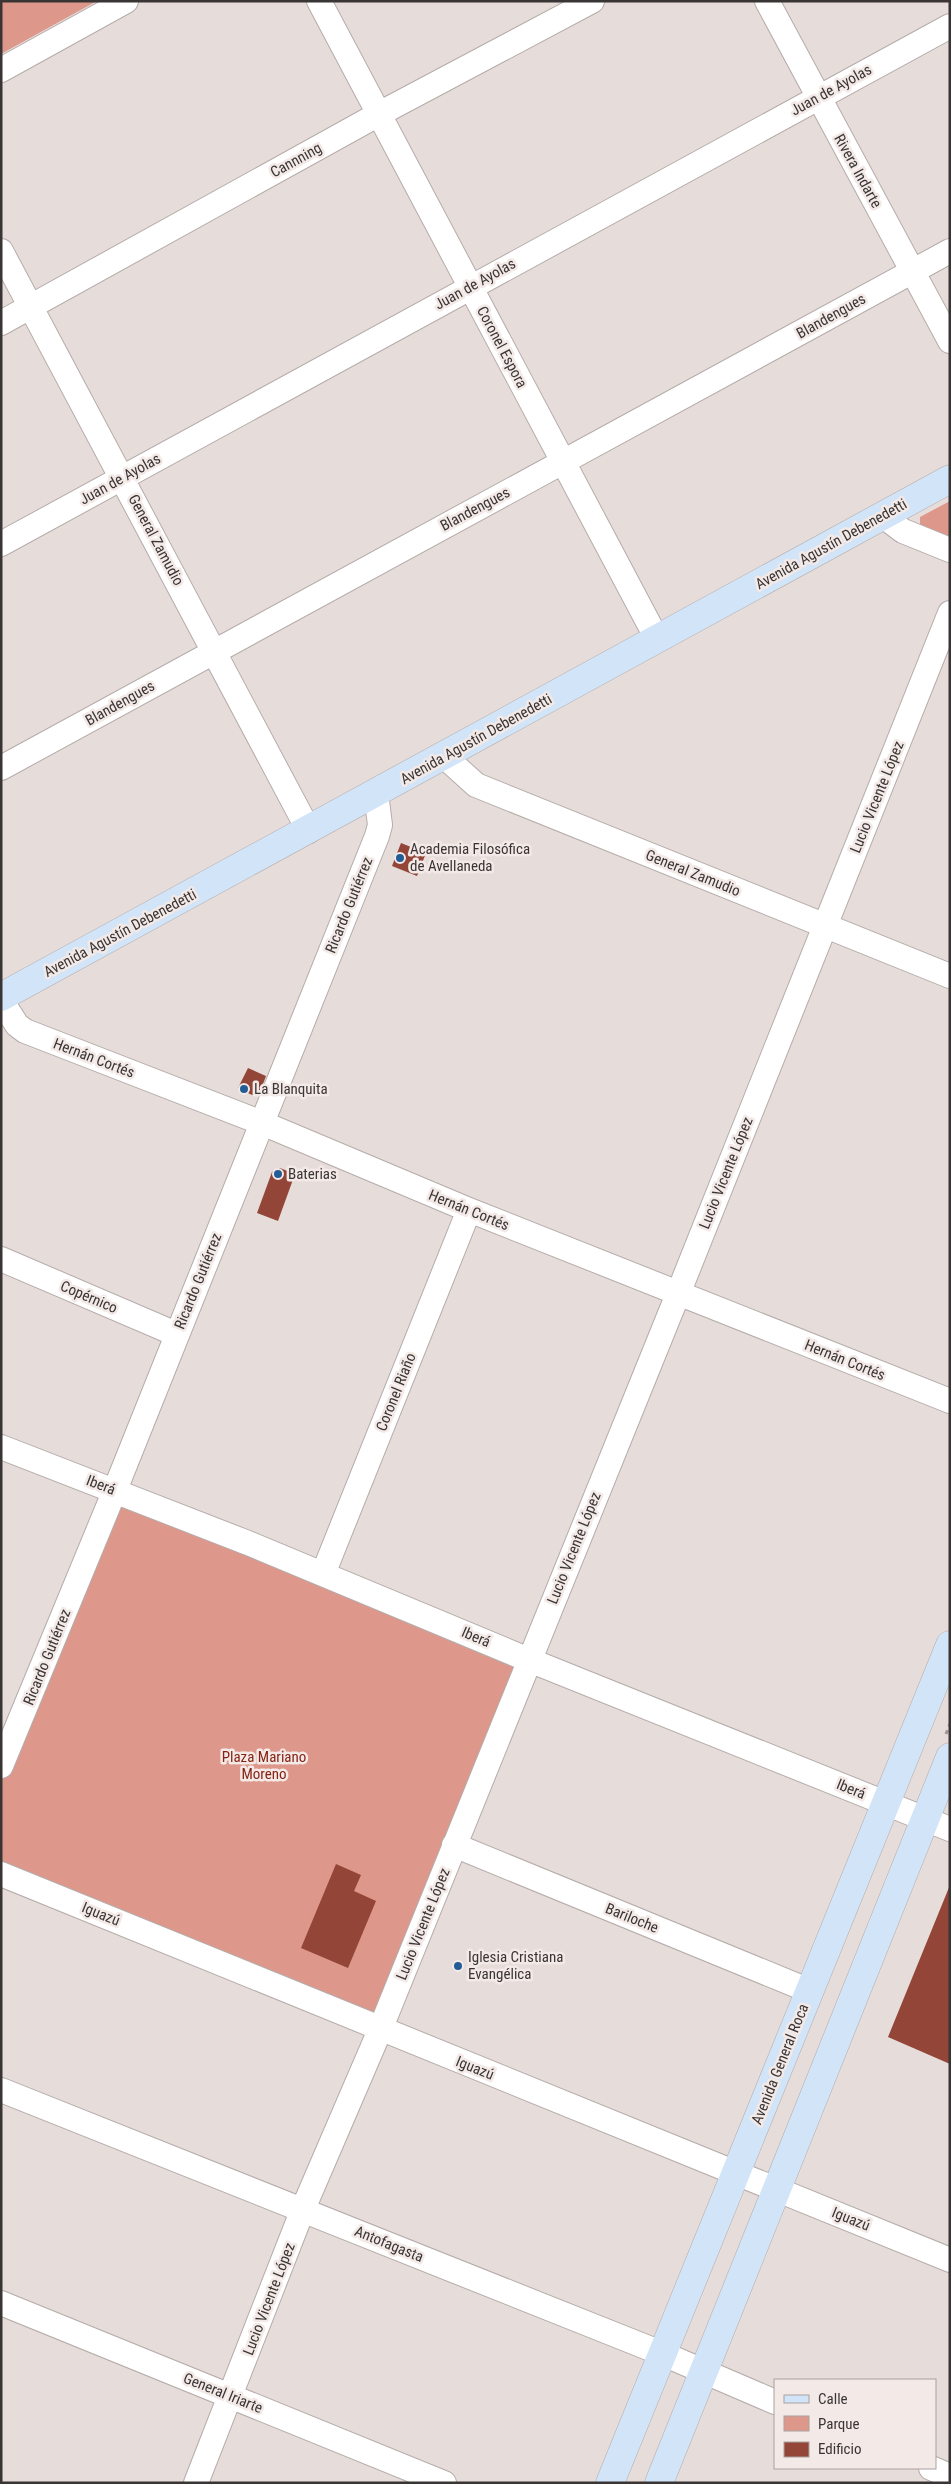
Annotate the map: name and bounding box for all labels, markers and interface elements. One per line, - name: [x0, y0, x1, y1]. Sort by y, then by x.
- street label: Juan de Ayolas: [787, 60, 875, 120]
- street label: Rivera Indarte: [830, 131, 886, 211]
- street label: Cannning: [267, 139, 325, 181]
- street label: Juan de Ayolas: [431, 254, 519, 314]
- street label: Blandengues: [793, 290, 869, 342]
- street label: Coronel Espora: [473, 303, 531, 391]
- street label: Juan de Ayolas: [76, 449, 164, 509]
- street label: Blandengues: [437, 483, 513, 535]
- street label: General Zamudio: [124, 491, 188, 589]
- street label: Avenida Agustín Debenedetti: [752, 495, 910, 593]
- street label: Blandengues: [82, 677, 158, 729]
- street label: Avenida Agustín Debenedetti: [397, 690, 555, 788]
- street label: Lucio Vicente López: [846, 738, 908, 856]
- place label: Academia Filosófica de Avellaneda: [410, 840, 530, 875]
- street label: General Zamudio: [643, 846, 743, 900]
- marker: Academia Filosófica de Avellaneda: [394, 852, 406, 864]
- street label: Ricardo Gutiérrez: [322, 854, 376, 956]
- street label: Avenida Agustín Debenedetti: [41, 885, 199, 981]
- street label: Hernán Cortés: [51, 1034, 137, 1082]
- place label: La Blanquita: [254, 1080, 328, 1098]
- marker: La Blanquita: [238, 1083, 250, 1095]
- street label: Lucio Vicente López: [695, 1114, 757, 1232]
- place label: Baterias: [288, 1165, 337, 1183]
- marker: Baterias: [272, 1168, 284, 1180]
- street label: Hernán Cortés: [426, 1186, 512, 1234]
- street label: Ricardo Gutiérrez: [171, 1230, 225, 1332]
- street label: Copérnico: [58, 1277, 120, 1317]
- street label: Hernán Cortés: [802, 1336, 888, 1384]
- street label: Coronel Riaño: [372, 1350, 420, 1434]
- street label: Iberá: [84, 1471, 118, 1499]
- street label: Lucio Vicente López: [543, 1489, 605, 1607]
- street label: Ricardo Gutiérrez: [20, 1606, 74, 1708]
- street label: Iberá: [459, 1623, 493, 1651]
- park label: Plaza Mariano Moreno: [222, 1748, 306, 1783]
- street label: Iberá: [834, 1775, 868, 1803]
- street label: Lucio Vicente López: [392, 1865, 454, 1983]
- street label: Iguazú: [79, 1898, 123, 1930]
- street label: Bariloche: [603, 1899, 661, 1937]
- place label: Iglesia Cristiana Evangélica: [468, 1948, 563, 1983]
- marker: Iglesia Cristiana Evangélica: [452, 1960, 464, 1972]
- street label: Avenida General Roca: [748, 2001, 812, 2127]
- street label: Iguazú: [453, 2052, 497, 2084]
- street label: Iguazú: [829, 2203, 873, 2235]
- street label: Antofagasta: [352, 2222, 426, 2266]
- street label: Lucio Vicente López: [239, 2240, 299, 2358]
- street label: General Iriarte: [181, 2369, 265, 2417]
- legend: [774, 2379, 936, 2469]
- text: Calle: [818, 2390, 848, 2408]
- text: Parque: [818, 2415, 860, 2433]
- text: Edificio: [818, 2440, 861, 2458]

